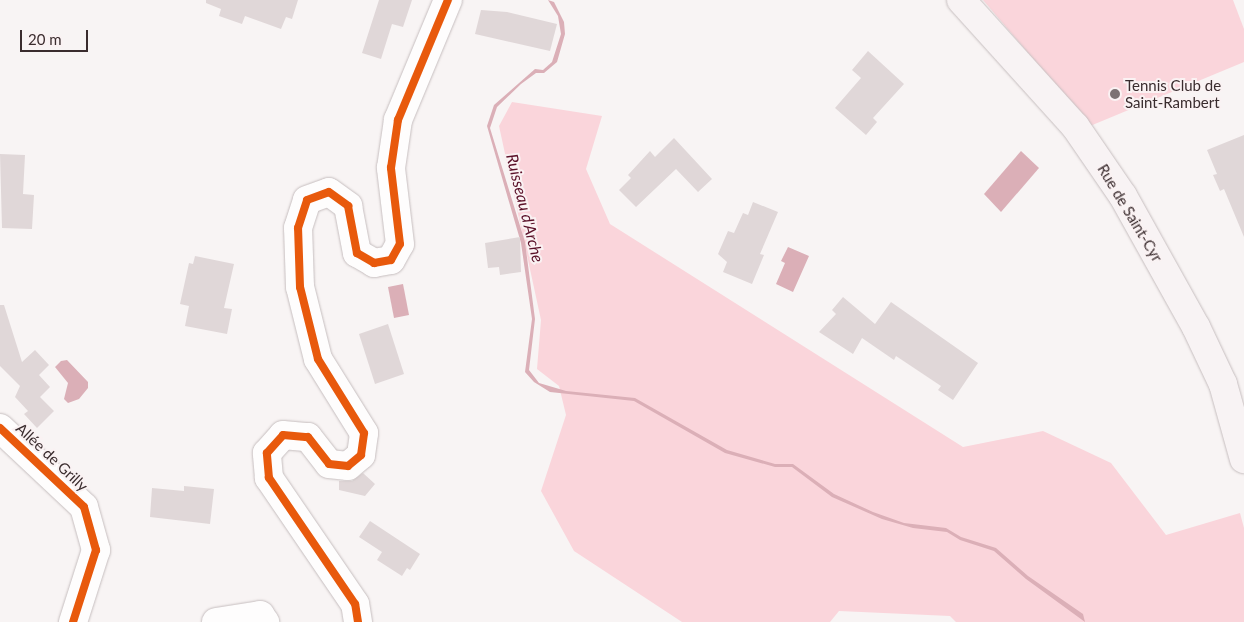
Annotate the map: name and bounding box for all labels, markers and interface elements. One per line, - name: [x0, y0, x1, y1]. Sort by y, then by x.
- scale bar: [22, 20, 90, 52]
- text: 20 m: [28, 30, 62, 48]
- place label: Tennis Club de Saint-Rambert: [1125, 76, 1221, 111]
- marker: Tennis Club de Saint-Rambert: [1109, 88, 1121, 100]
- water label: Ruisseau d'Arche: [502, 152, 548, 264]
- street label: Rue de Saint-Cyr: [1094, 161, 1166, 265]
- street label: Allée de Grilly: [12, 419, 92, 495]

